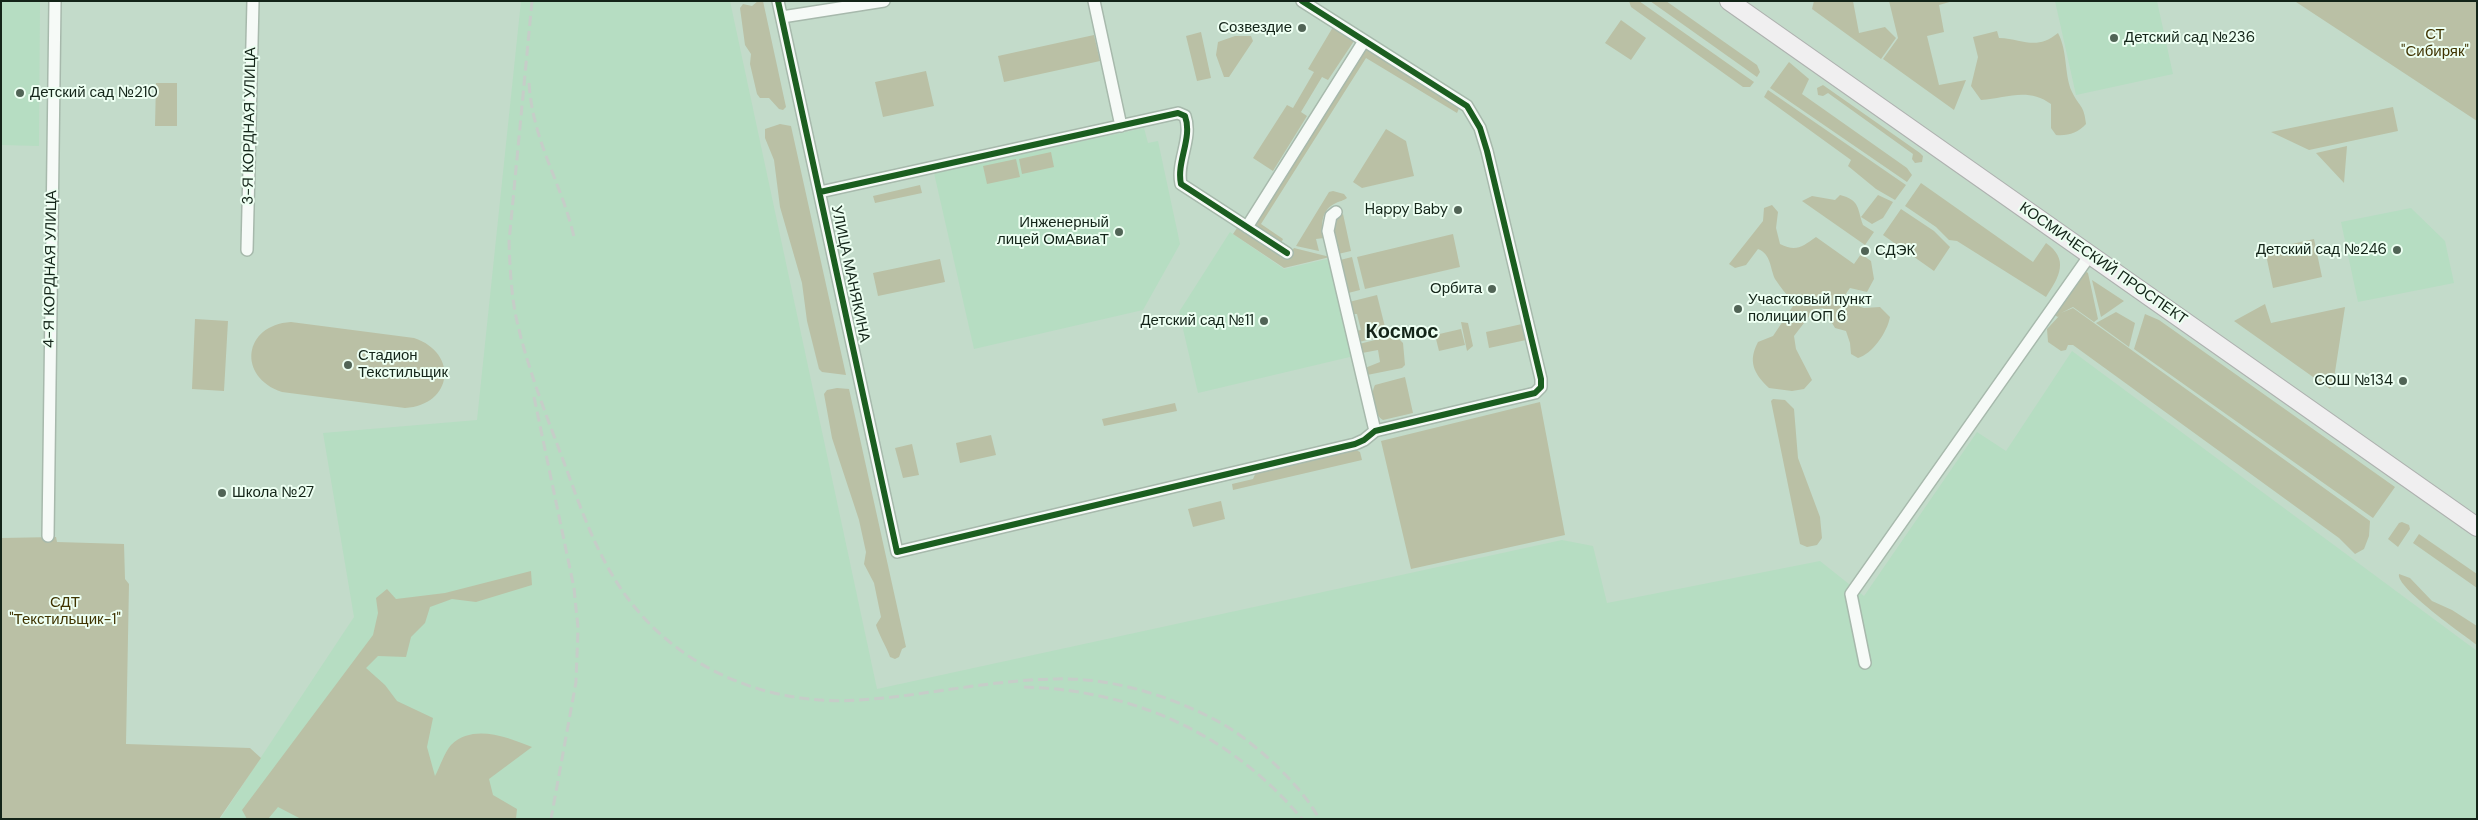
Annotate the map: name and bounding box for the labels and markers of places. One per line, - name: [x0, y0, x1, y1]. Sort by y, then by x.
- place label: Созвездие: [1218, 19, 1292, 37]
- marker: Созвездие: [1296, 22, 1308, 34]
- place label: Детский сад №236: [2124, 29, 2255, 47]
- marker: Детский сад №236: [2108, 32, 2120, 44]
- place label: Детский сад №210: [30, 84, 158, 102]
- marker: Детский сад №210: [14, 87, 26, 99]
- place label: Happy Baby: [1365, 201, 1448, 219]
- marker: Happy Baby: [1452, 204, 1464, 216]
- place label: Инженерный лицей ОмАвиаТ: [997, 214, 1109, 249]
- marker: Инженерный лицей ОмАвиаТ: [1113, 226, 1125, 238]
- place label: Детский сад №246: [2256, 241, 2387, 259]
- place label: СДЭК: [1875, 242, 1915, 260]
- marker: Детский сад №246: [2391, 244, 2403, 256]
- marker: СДЭК: [1859, 245, 1871, 257]
- place label: Орбита: [1430, 280, 1482, 298]
- marker: Орбита: [1486, 283, 1498, 295]
- place label: Участковый пункт полиции ОП 6: [1748, 291, 1872, 326]
- marker: Участковый пункт полиции ОП 6: [1732, 303, 1744, 315]
- place label: Детский сад №11: [1140, 312, 1254, 330]
- marker: Детский сад №11: [1258, 315, 1270, 327]
- place label: Стадион Текстильщик: [358, 347, 448, 382]
- marker: Стадион Текстильщик: [342, 359, 354, 371]
- place label: СОШ №134: [2314, 372, 2393, 390]
- marker: СОШ №134: [2397, 375, 2409, 387]
- place label: Школа №27: [232, 484, 314, 502]
- marker: Школа №27: [216, 487, 228, 499]

